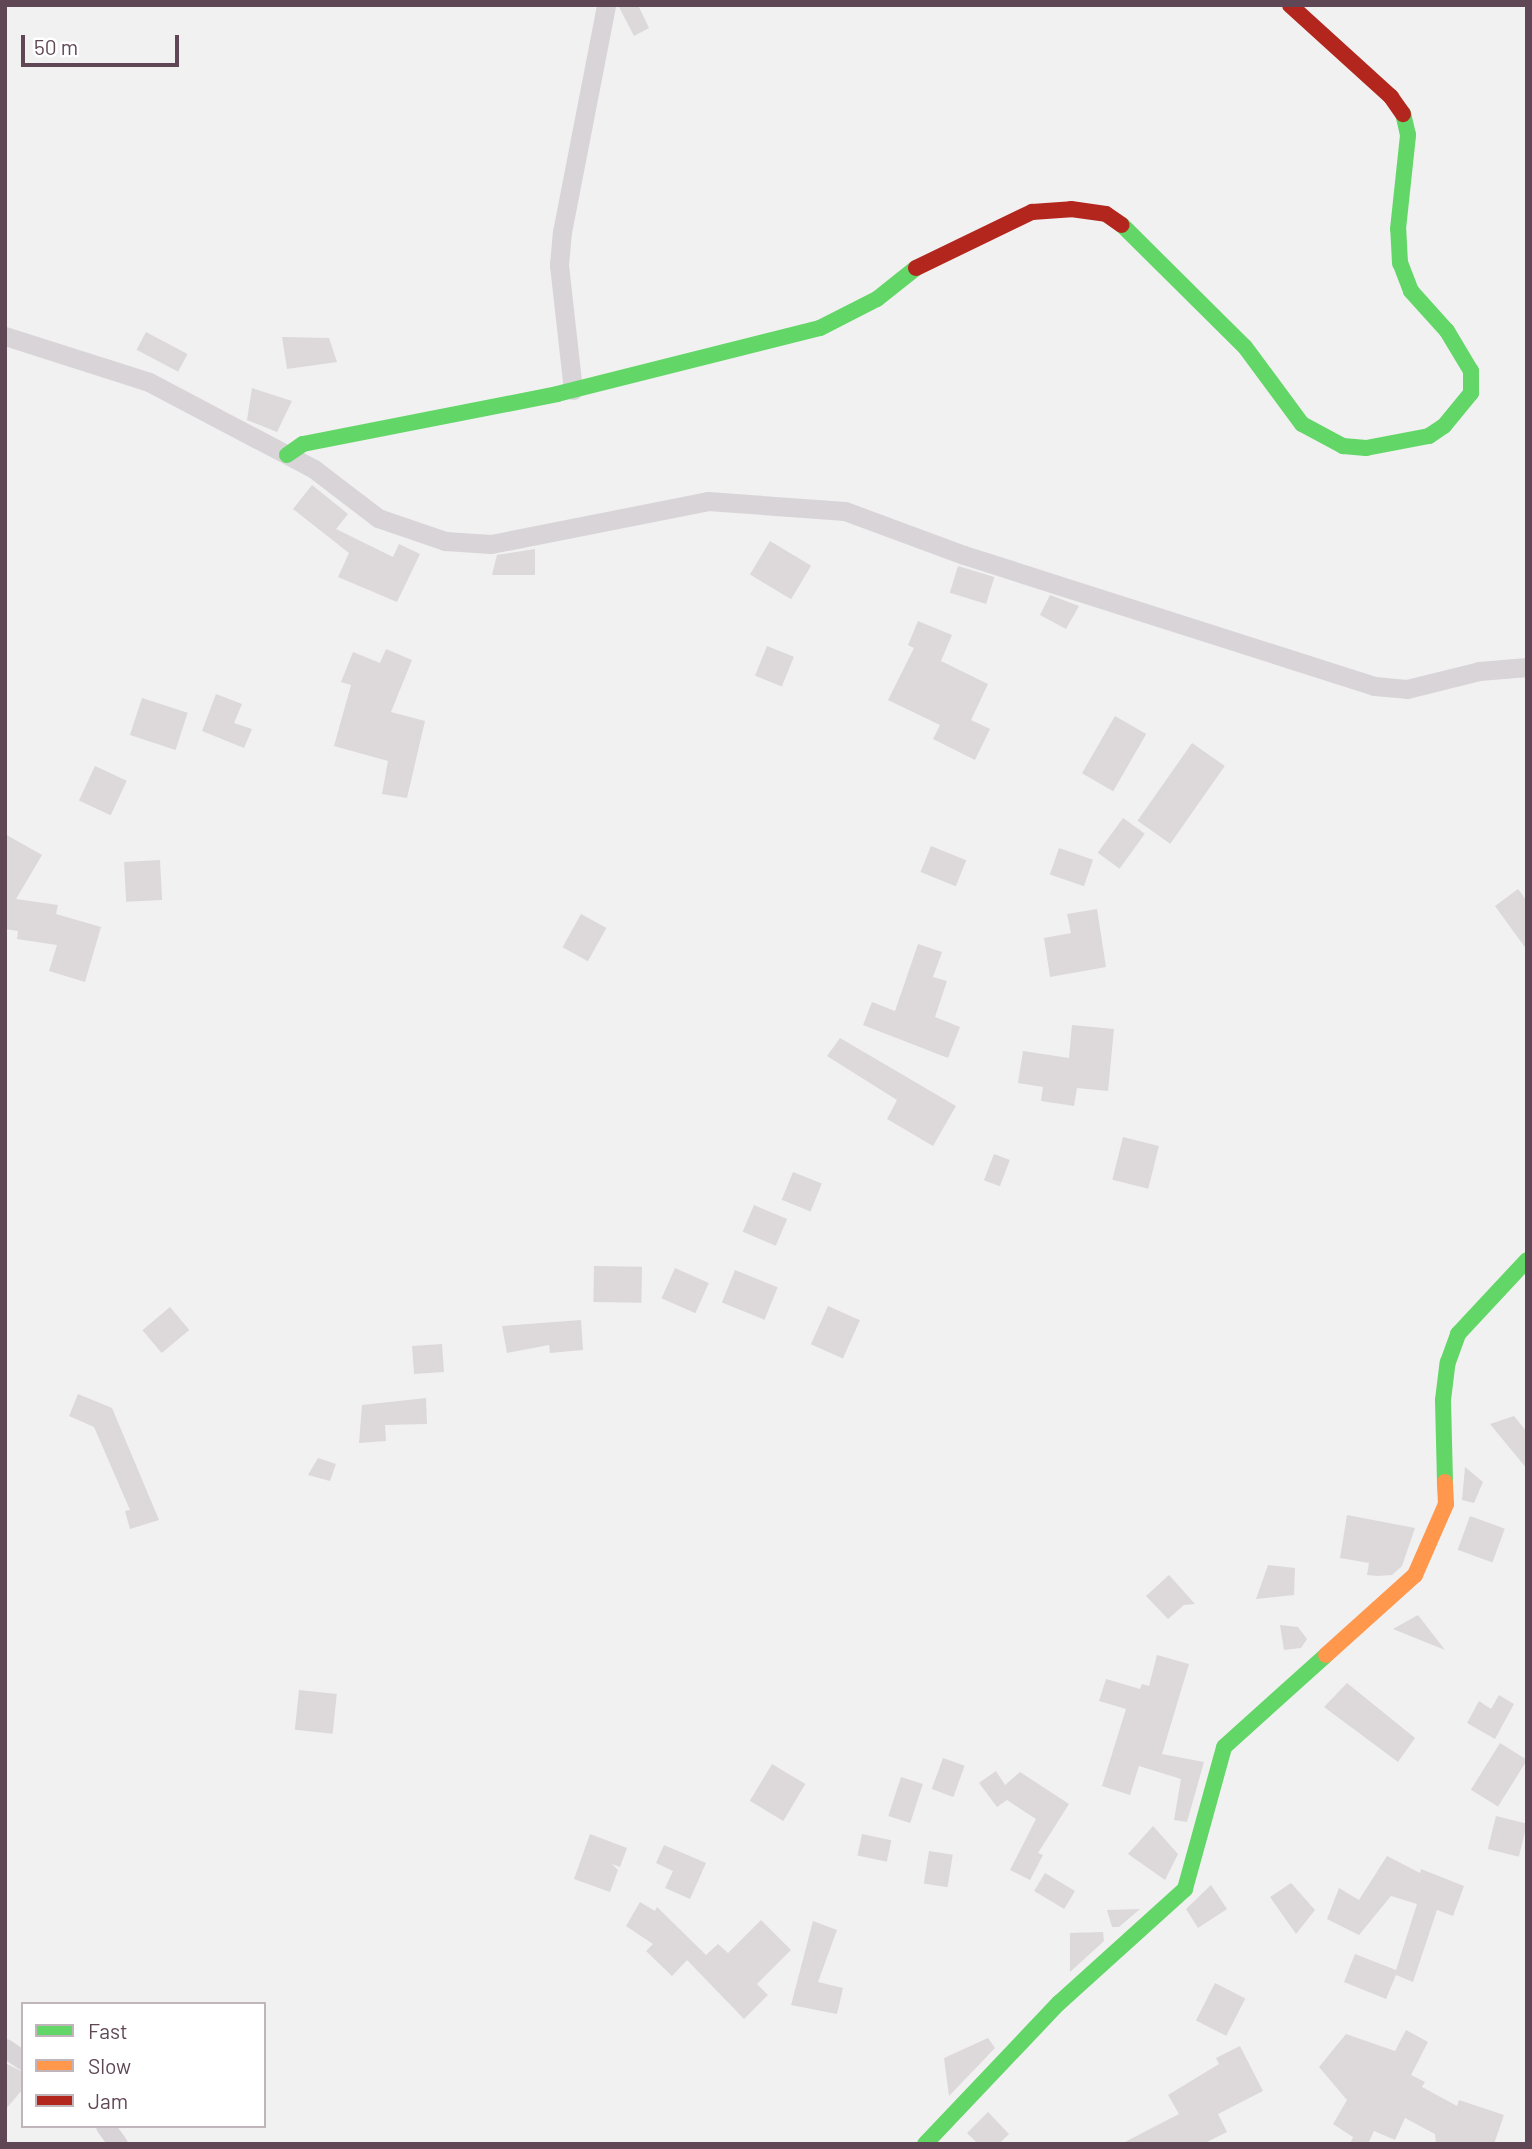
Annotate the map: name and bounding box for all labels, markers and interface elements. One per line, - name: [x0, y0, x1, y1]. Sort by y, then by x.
- scale bar: [24, 21, 182, 65]
- text: 50 m: [34, 34, 78, 59]
- legend: [21, 2002, 266, 2128]
- text: Fast: [88, 2018, 128, 2043]
- text: Slow: [88, 2053, 131, 2078]
- text: Jam: [88, 2088, 128, 2113]

